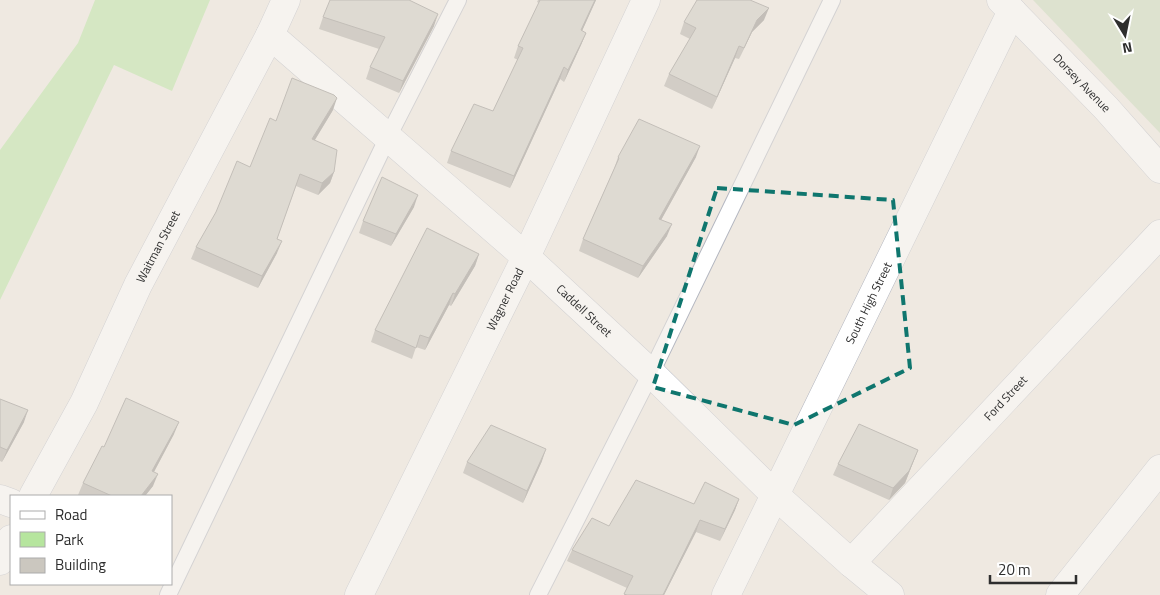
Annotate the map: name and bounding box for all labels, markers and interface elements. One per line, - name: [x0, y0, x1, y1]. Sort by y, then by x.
- north arrow: [1100, 10, 1150, 60]
- text: N: [1121, 37, 1134, 59]
- street label: Dorsey Avenue: [1049, 49, 1116, 116]
- street label: Waitman Street: [131, 206, 185, 286]
- street label: South High Street: [840, 258, 897, 347]
- street label: Wagner Road: [481, 264, 528, 334]
- street label: Caddell Street: [552, 280, 617, 342]
- street label: Ford Street: [979, 370, 1032, 425]
- legend: [10, 495, 172, 585]
- text: Road: [55, 503, 87, 526]
- text: Park: [55, 528, 84, 551]
- scale bar: [990, 552, 1076, 584]
- text: Building: [55, 553, 106, 576]
- text: 20 m: [998, 558, 1031, 581]

